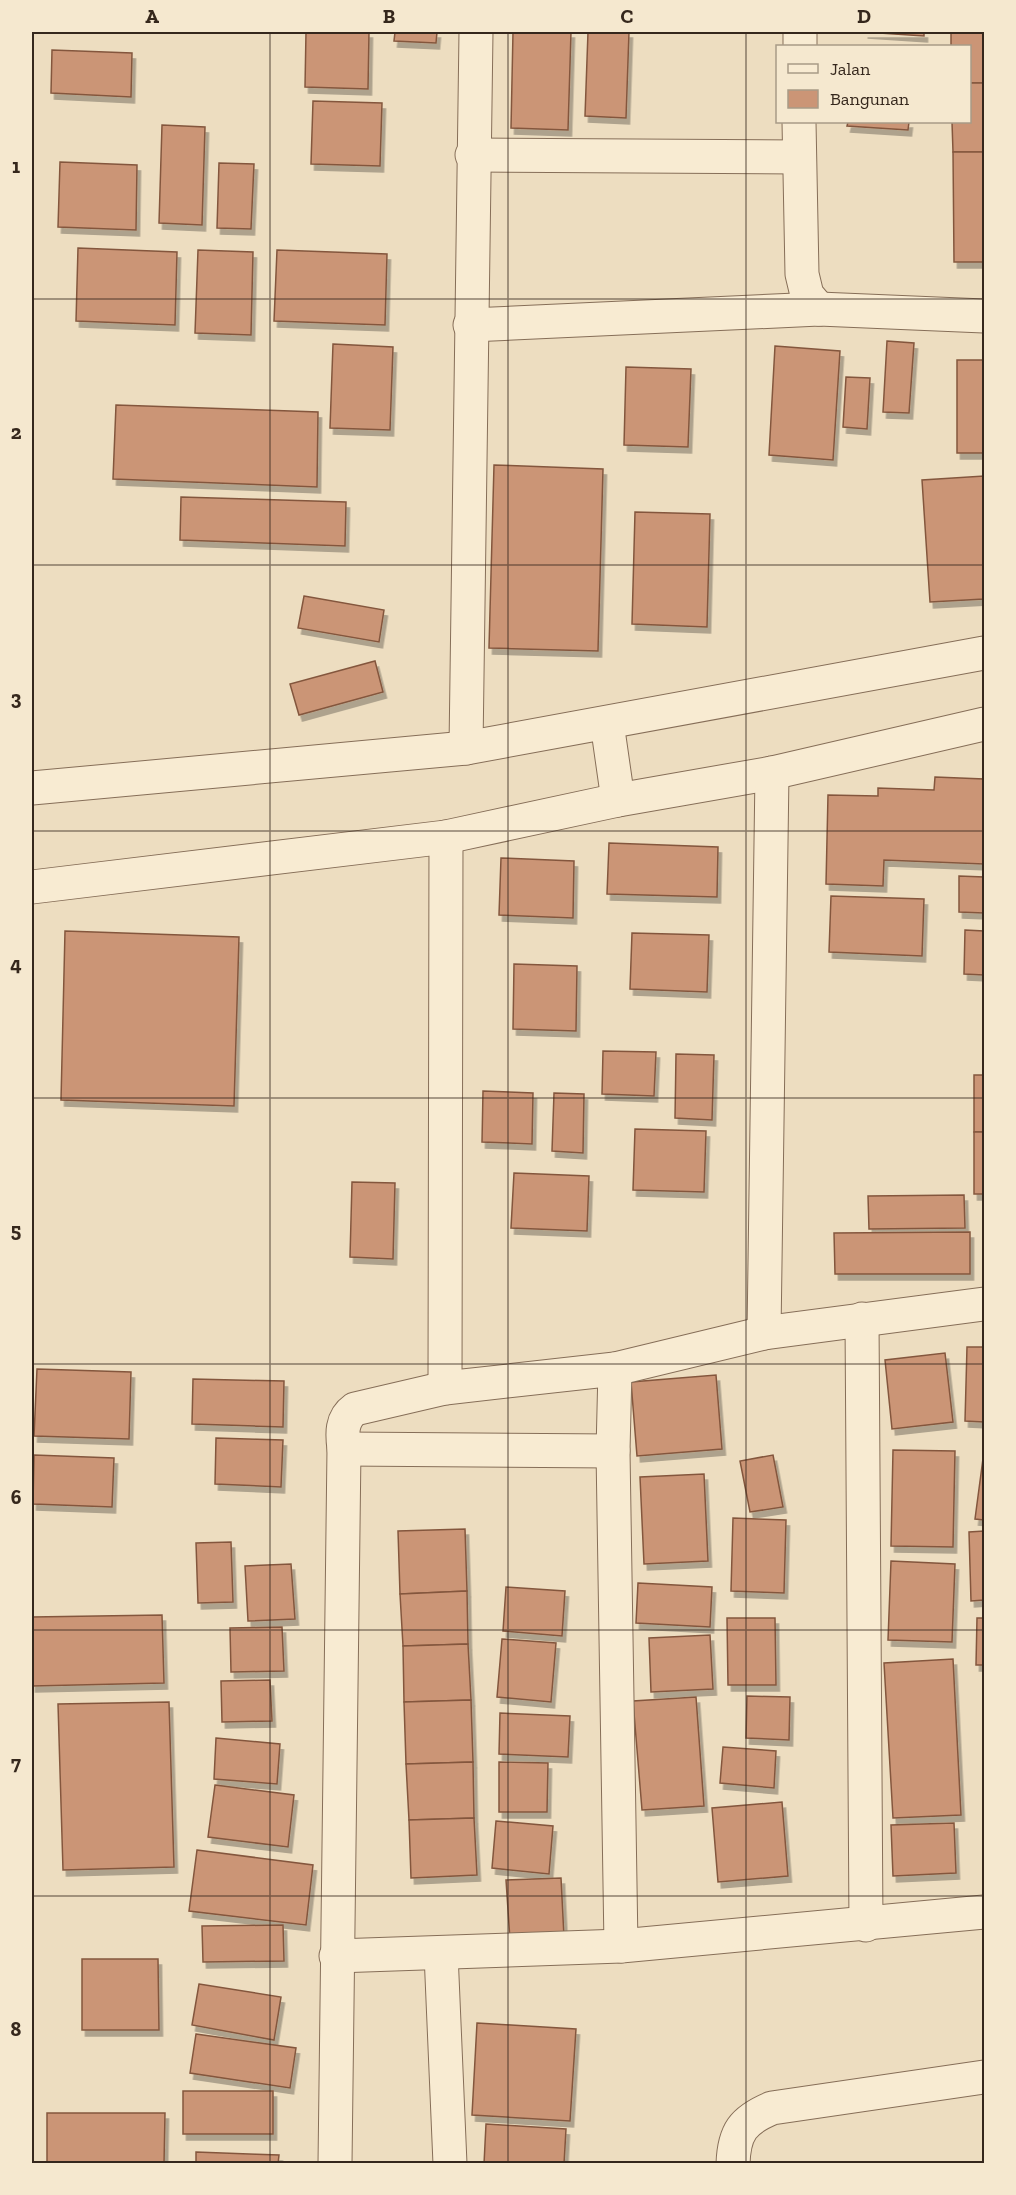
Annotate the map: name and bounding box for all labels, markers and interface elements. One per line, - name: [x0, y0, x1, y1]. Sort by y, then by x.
- text: A: [145, 4, 159, 28]
- text: B: [383, 4, 395, 28]
- text: C: [621, 4, 634, 28]
- text: D: [857, 4, 871, 28]
- legend: [776, 45, 971, 123]
- text: Jalan: [830, 58, 871, 80]
- text: Bangunan: [830, 88, 910, 110]
- text: 1: [12, 154, 20, 178]
- text: 2: [11, 420, 22, 444]
- text: 3: [11, 686, 22, 710]
- text: 4: [10, 952, 22, 976]
- text: 5: [11, 1218, 21, 1242]
- text: 6: [11, 1485, 22, 1509]
- text: 7: [11, 1751, 21, 1775]
- text: 8: [11, 2017, 22, 2041]

